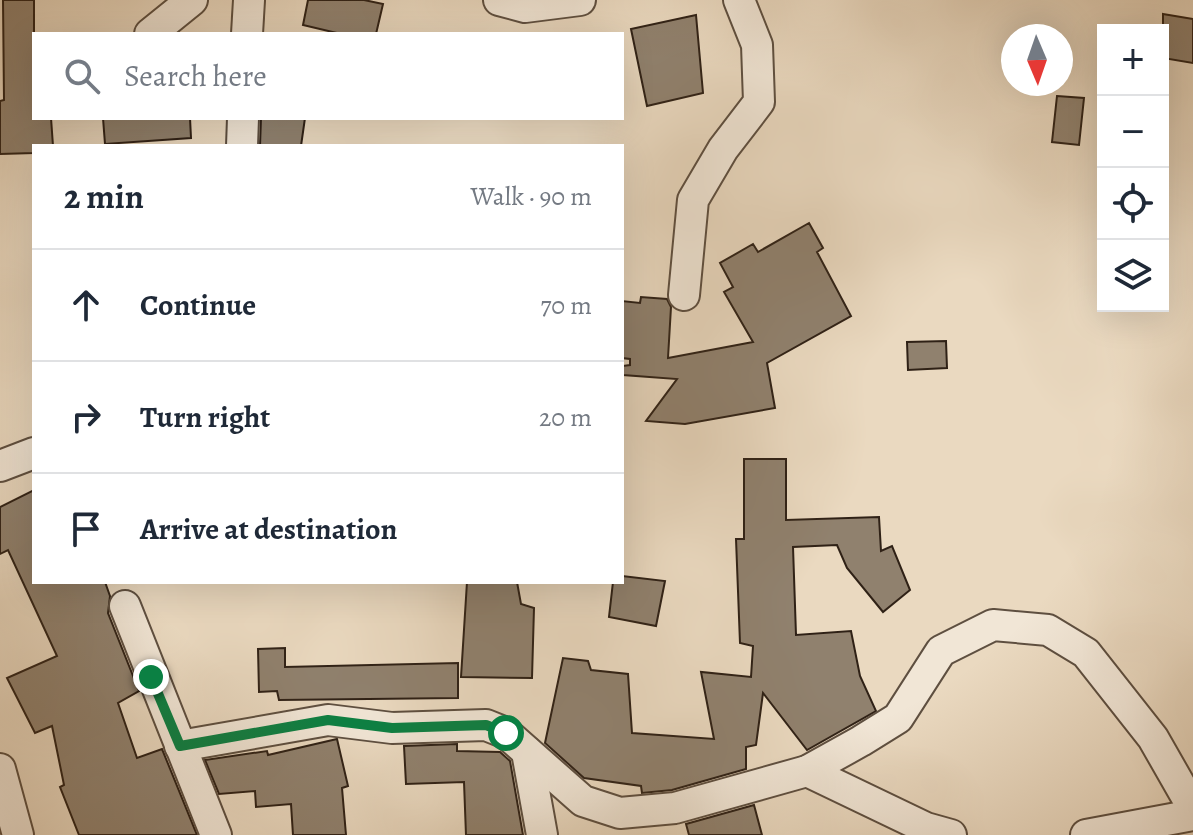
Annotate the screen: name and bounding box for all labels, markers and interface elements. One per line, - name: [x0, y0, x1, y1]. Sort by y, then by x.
- north arrow: [1001, 24, 1073, 96]
- map controls: [1097, 24, 1169, 312]
- button: +: [1097, 24, 1169, 96]
- search box: [32, 32, 624, 120]
- icon: search: [60, 54, 104, 98]
- text: Search here: [124, 56, 267, 96]
- button: −: [1097, 96, 1169, 168]
- button: locate: [1097, 168, 1169, 240]
- text: 2 min: [64, 173, 144, 220]
- text: Walk · 90 m: [471, 179, 592, 214]
- button: layers: [1097, 240, 1169, 312]
- icon: ahead: [64, 283, 108, 327]
- text: Continue: [140, 285, 256, 325]
- text: 70 m: [540, 288, 592, 323]
- icon: right: [64, 395, 108, 439]
- text: Turn right: [140, 397, 270, 437]
- text: 20 m: [539, 400, 592, 435]
- icon: arrive: [64, 507, 108, 551]
- text: Arrive at destination: [140, 509, 397, 549]
- route end: [133, 659, 169, 695]
- route start: [488, 715, 524, 751]

